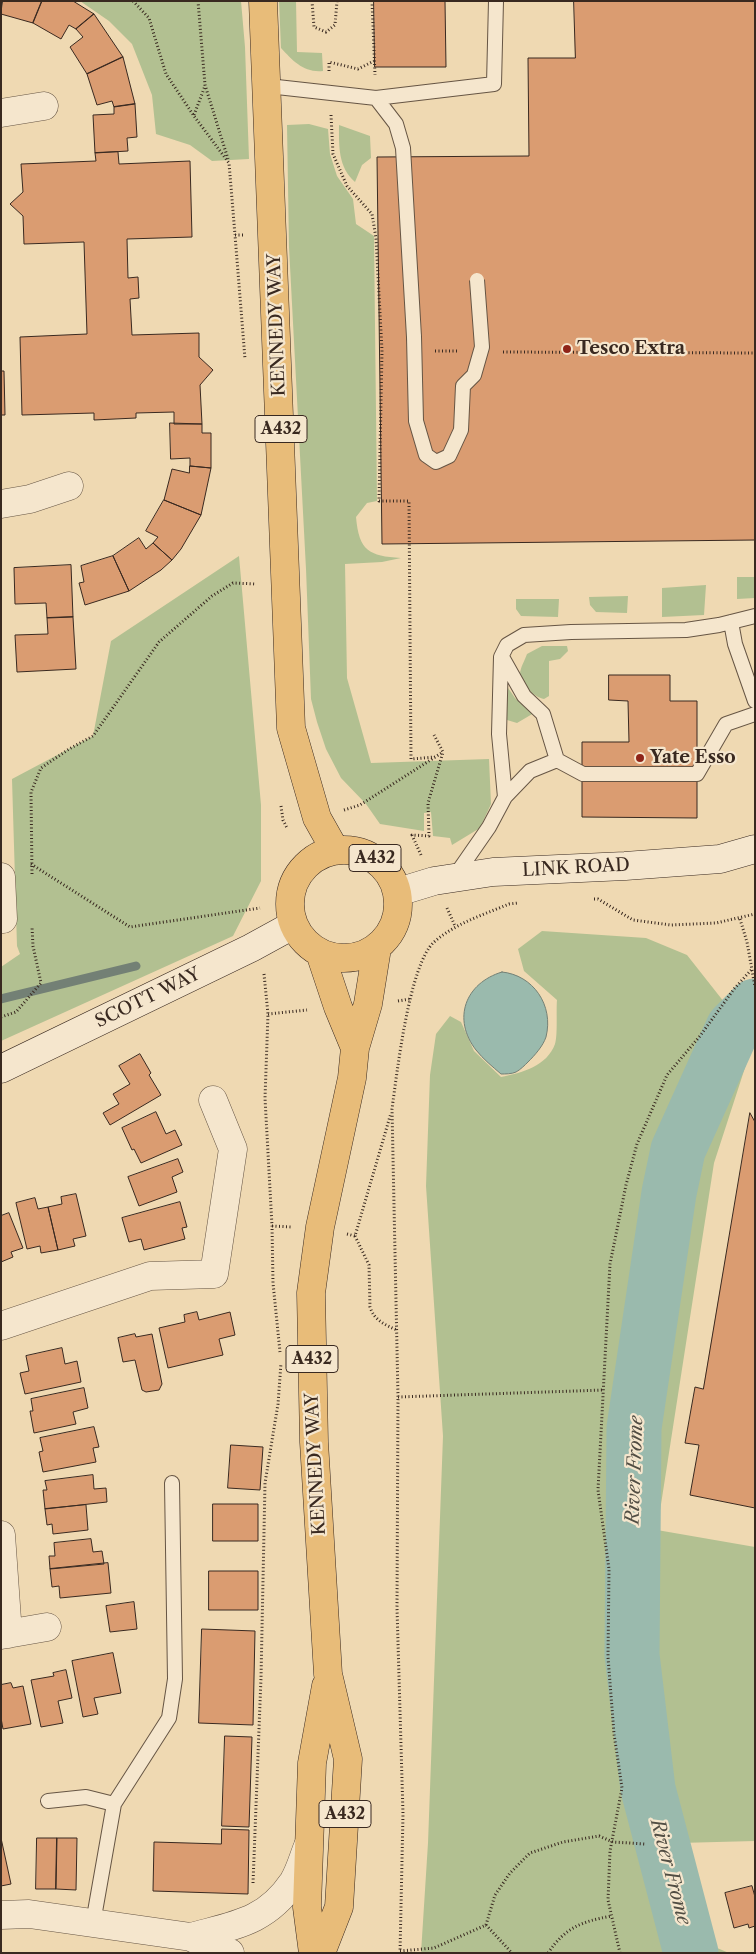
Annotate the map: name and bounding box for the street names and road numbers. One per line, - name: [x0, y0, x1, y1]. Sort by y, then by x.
- street label: KENNEDY WAY: [264, 253, 290, 397]
- road number: A432: [255, 416, 307, 442]
- road number: A432: [349, 844, 401, 871]
- street label: LINK ROAD: [522, 854, 630, 882]
- street label: SCOTT WAY: [92, 963, 204, 1033]
- road number: A432: [286, 1346, 338, 1372]
- street label: KENNEDY WAY: [301, 1392, 331, 1536]
- road number: A432: [319, 1800, 371, 1828]

